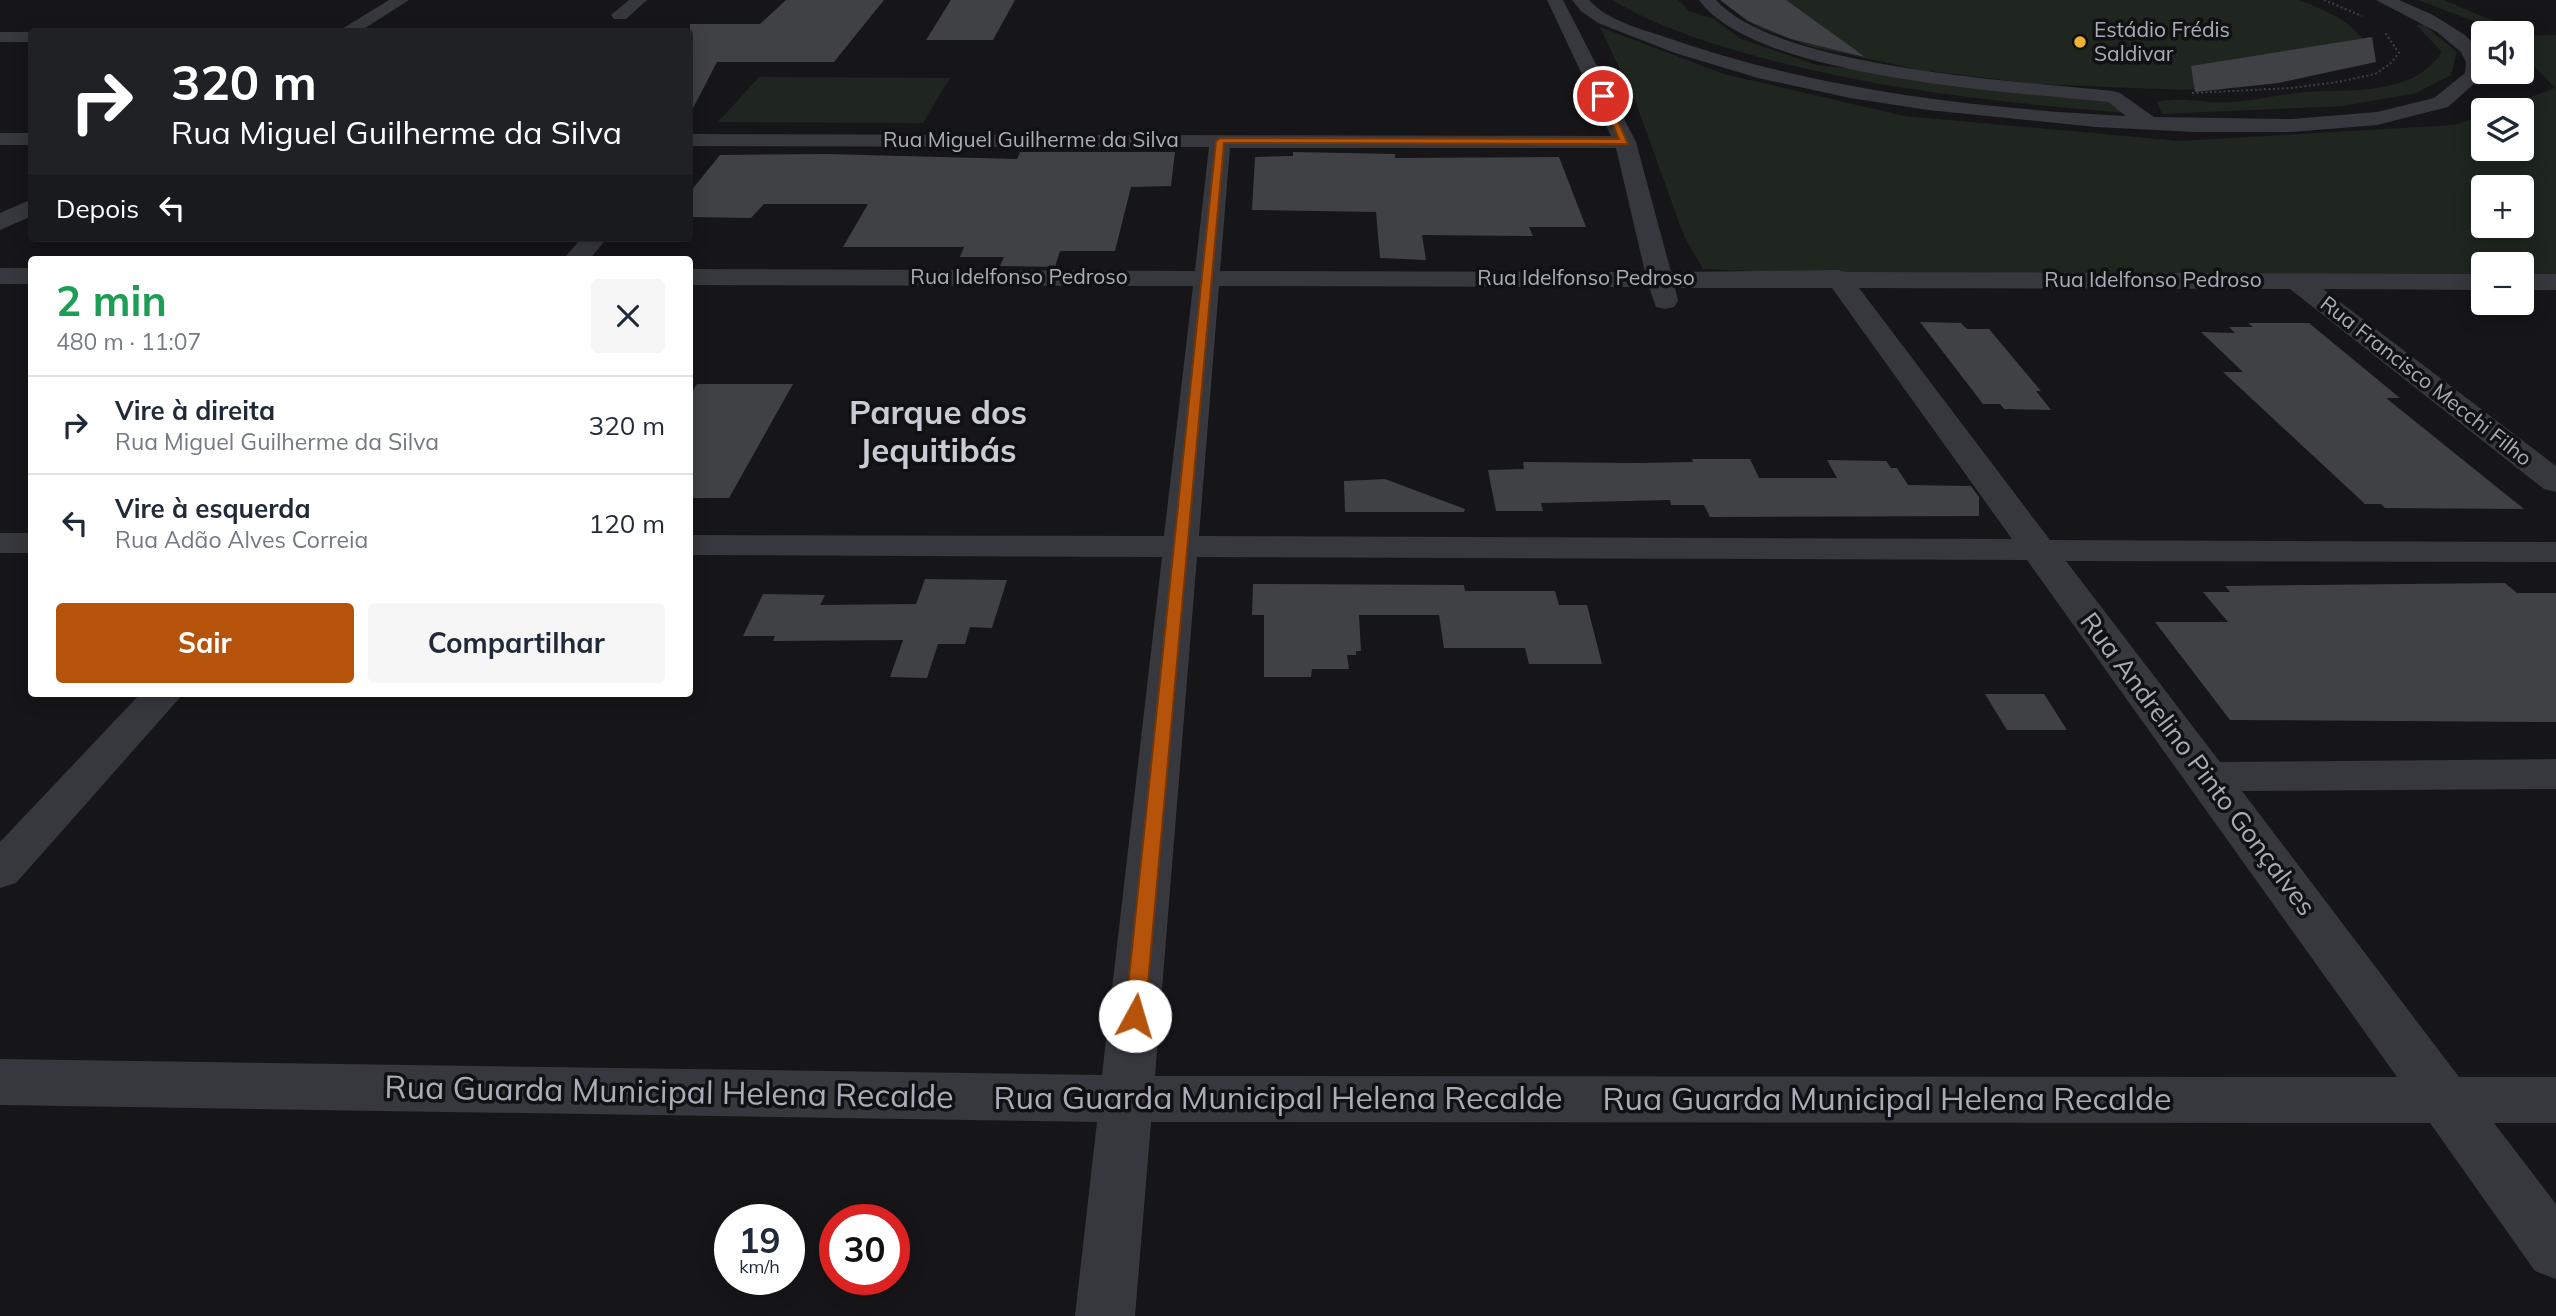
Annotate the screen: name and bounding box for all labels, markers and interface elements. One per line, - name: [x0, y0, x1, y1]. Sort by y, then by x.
- place label: Estádio Frédis Saldivar: [2094, 16, 2230, 66]
- map controls: [2471, 21, 2534, 315]
- button: sound: [2471, 21, 2534, 84]
- marker: Estádio Frédis Saldivar: [2072, 34, 2088, 50]
- text: 320 m: [171, 51, 317, 112]
- icon: right: [56, 56, 147, 147]
- pin: [1573, 66, 1633, 126]
- icon: arrive: [1584, 77, 1622, 115]
- button: layers: [2471, 98, 2534, 161]
- text: Rua Miguel Guilherme da Silva: [171, 112, 622, 152]
- street label: Rua Miguel Guilherme da Silva: [883, 126, 1179, 152]
- button: +: [2471, 175, 2534, 238]
- icon: left: [153, 189, 191, 227]
- text: Depois: [56, 192, 139, 225]
- button: −: [2471, 252, 2534, 315]
- street label: Rua Idelfonso Pedroso: [910, 263, 1128, 289]
- street label: Rua Idelfonso Pedroso: [1477, 264, 1695, 290]
- street label: Rua Idelfonso Pedroso: [2044, 266, 2262, 292]
- text: 2 min: [56, 274, 167, 327]
- button: close: [591, 279, 665, 353]
- street label: Rua Francisco Mecchi Filho: [2316, 290, 2538, 471]
- text: 480 m · 11:07: [56, 327, 201, 356]
- district label: Parque dos Jequitibás: [849, 391, 1027, 470]
- text: Vire à direita: [115, 394, 275, 427]
- icon: right: [56, 406, 94, 444]
- text: 320 m: [589, 409, 665, 442]
- text: Rua Miguel Guilherme da Silva: [115, 427, 439, 456]
- text: Vire à esquerda: [115, 492, 311, 525]
- icon: left: [56, 504, 94, 542]
- text: 120 m: [589, 507, 665, 540]
- text: Rua Adão Alves Correia: [115, 525, 368, 554]
- button: Sair: [56, 603, 354, 683]
- button: Compartilhar: [368, 603, 665, 683]
- street label: Rua Andrelino Pinto Gonçalves: [2074, 606, 2323, 922]
- position arrow: [1098, 979, 1172, 1053]
- street label: Rua Guarda Municipal Helena Recalde: [384, 1066, 954, 1116]
- street label: Rua Guarda Municipal Helena Recalde: [993, 1077, 1563, 1117]
- street label: Rua Guarda Municipal Helena Recalde: [1602, 1078, 2172, 1118]
- speed limit sign: 30: [819, 1204, 910, 1295]
- text: 19: [738, 1218, 781, 1262]
- text: km/h: [739, 1255, 780, 1278]

